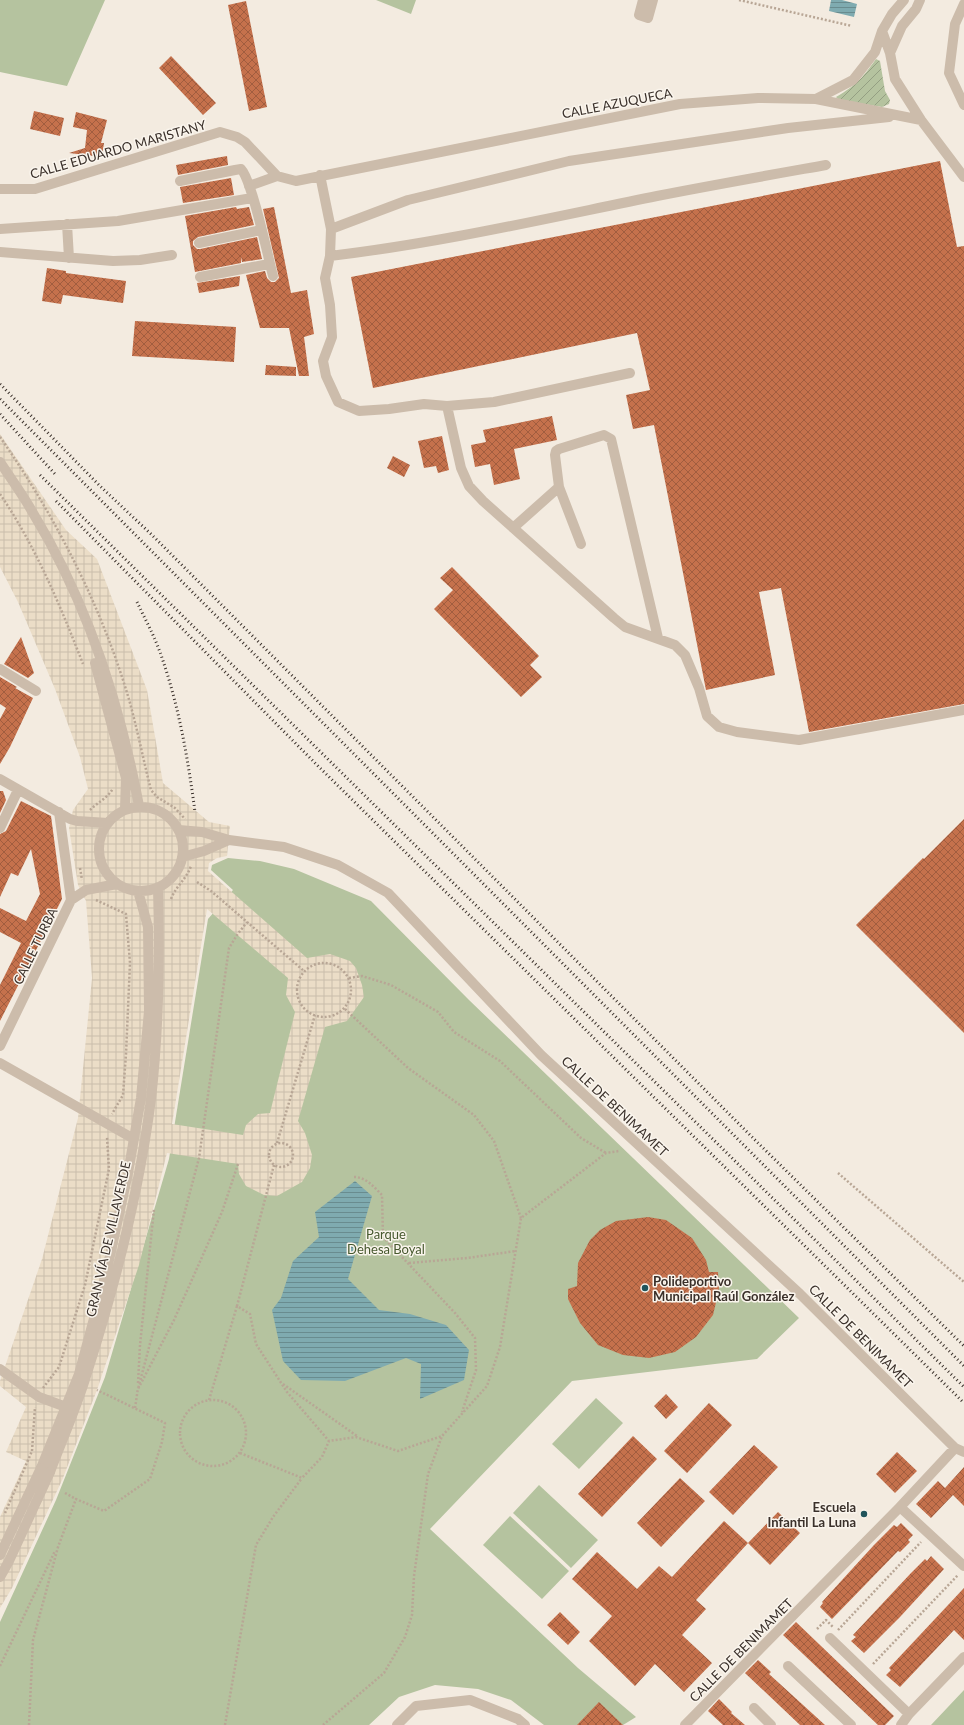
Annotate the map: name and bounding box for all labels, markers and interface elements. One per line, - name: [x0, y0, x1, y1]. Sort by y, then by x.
- street label: CALLE AZUQUECA: [560, 84, 674, 122]
- street label: CALLE EDUARDO MARISTANY: [28, 116, 209, 182]
- street label: CALLE TURBA: [9, 905, 61, 987]
- street label: CALLE DE BENIMAMET: [558, 1052, 672, 1160]
- street label: GRAN VÍA DE VILLAVERDE: [82, 1160, 134, 1318]
- park label: Parque Dehesa Boyal: [347, 1226, 425, 1257]
- place label: Polideportivo Municipal Raúl González: [653, 1273, 795, 1304]
- street label: CALLE DE BENIMAMET: [806, 1281, 916, 1391]
- marker: Polideportivo Municipal Raúl González: [640, 1283, 650, 1293]
- place label: Escuela Infantil La Luna: [768, 1499, 856, 1530]
- marker: Escuela Infantil La Luna: [859, 1509, 869, 1519]
- street label: CALLE DE BENIMAMET: [686, 1595, 796, 1705]

